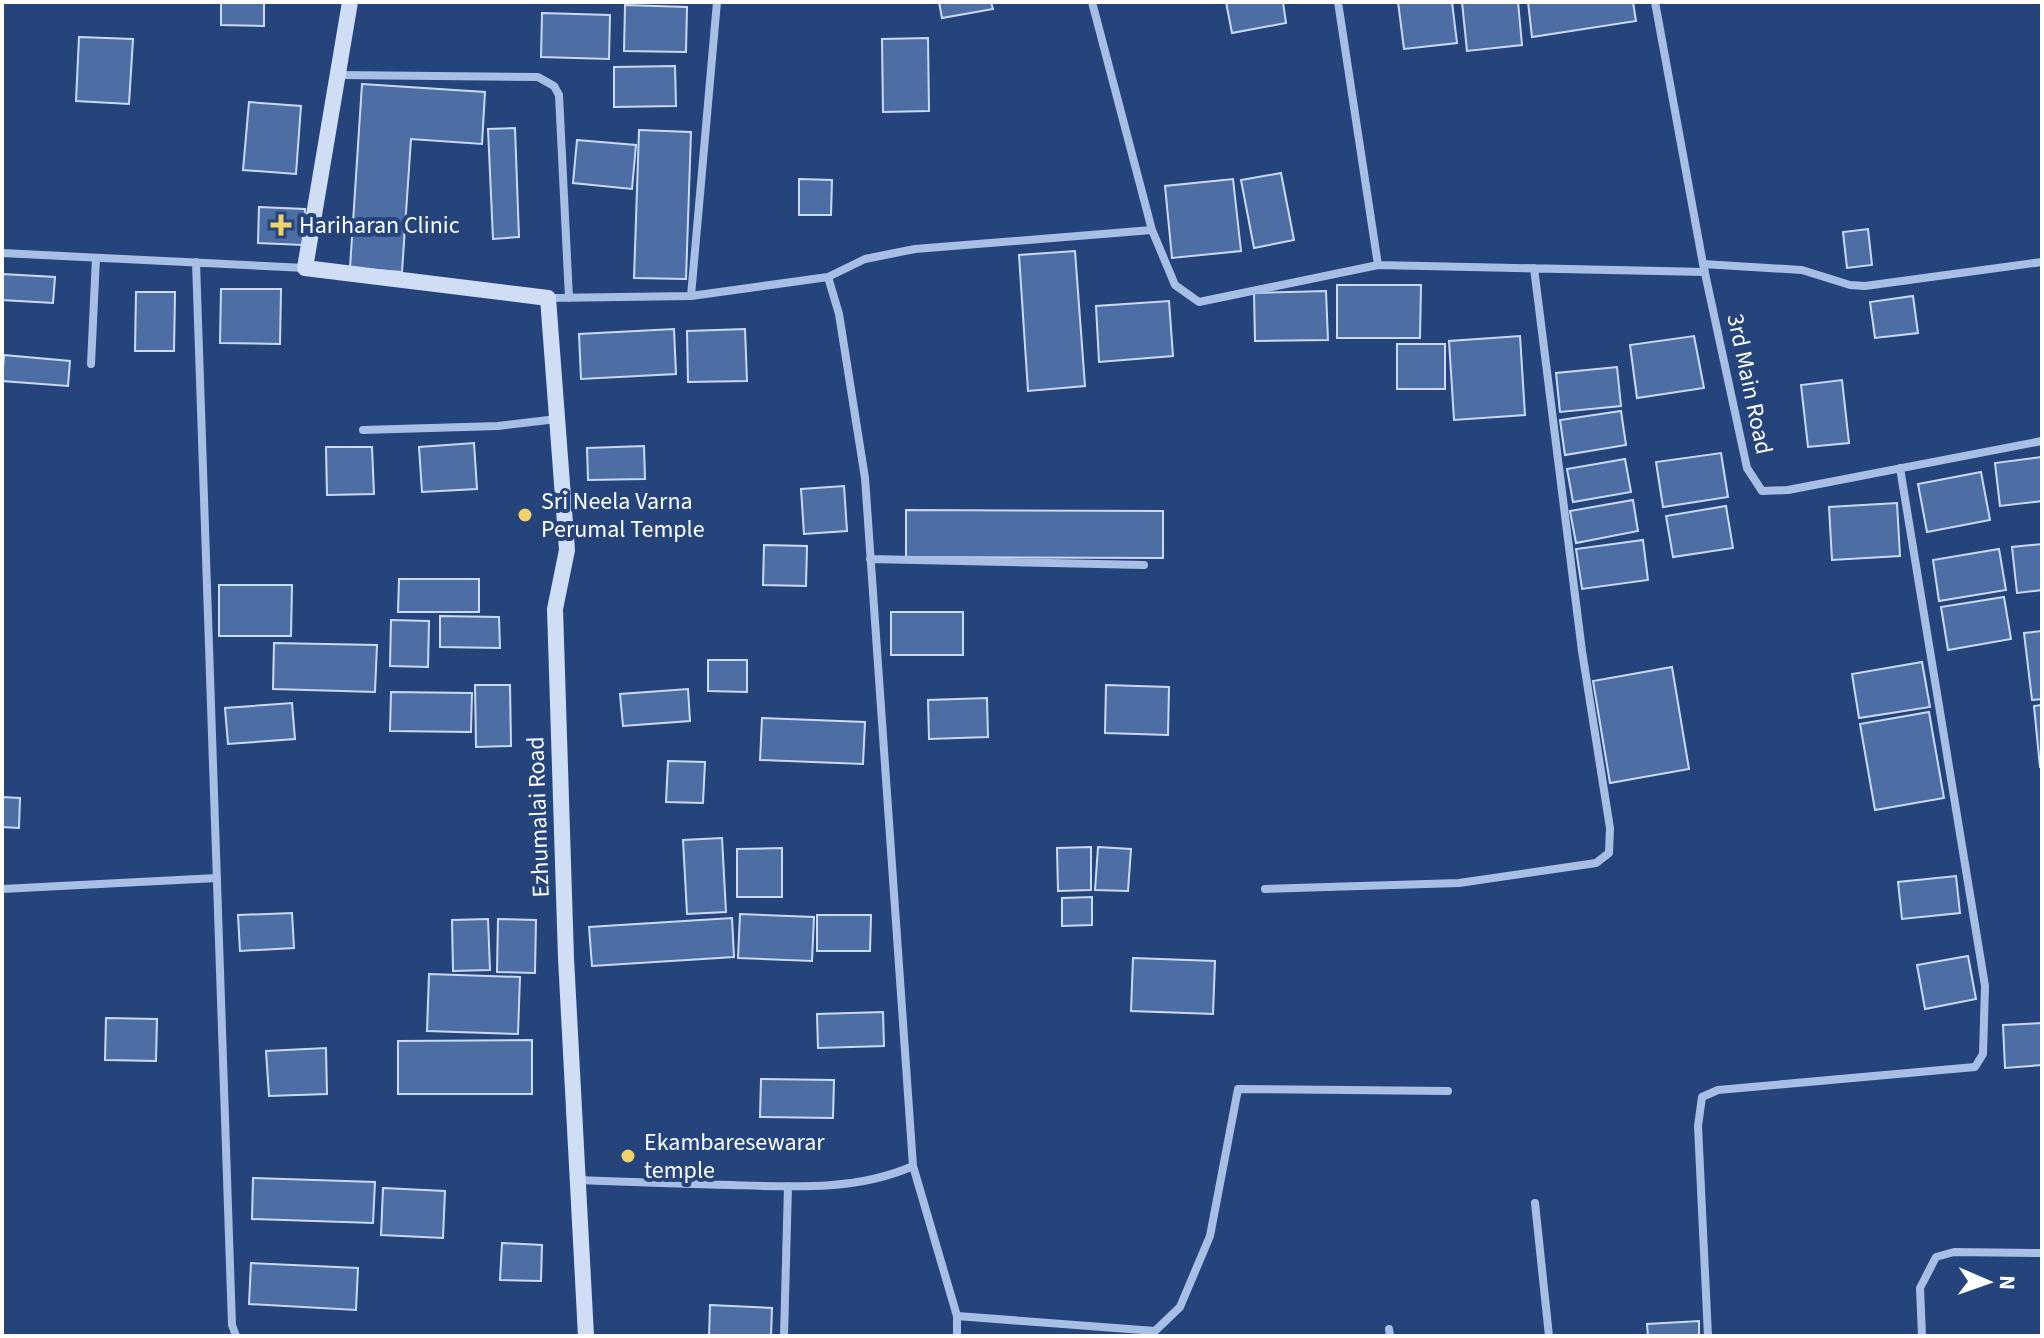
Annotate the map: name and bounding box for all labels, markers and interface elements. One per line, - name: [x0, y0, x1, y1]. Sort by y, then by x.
- place label: Hariharan Clinic: [299, 208, 460, 243]
- marker: Hariharan Clinic: [270, 214, 292, 236]
- street label: 3rd Main Road: [1718, 311, 1781, 458]
- place label: Sri Neela Varna Perumal Temple: [541, 484, 705, 547]
- marker: Sri Neela Varna Perumal Temple: [516, 506, 534, 524]
- street label: Ezhumalai Road: [518, 736, 559, 898]
- place label: Ekambaresewarar temple: [644, 1125, 825, 1188]
- marker: Ekambaresewarar temple: [619, 1147, 637, 1165]
- north arrow: [1948, 1242, 2028, 1322]
- text: N: [1991, 1275, 2023, 1291]

